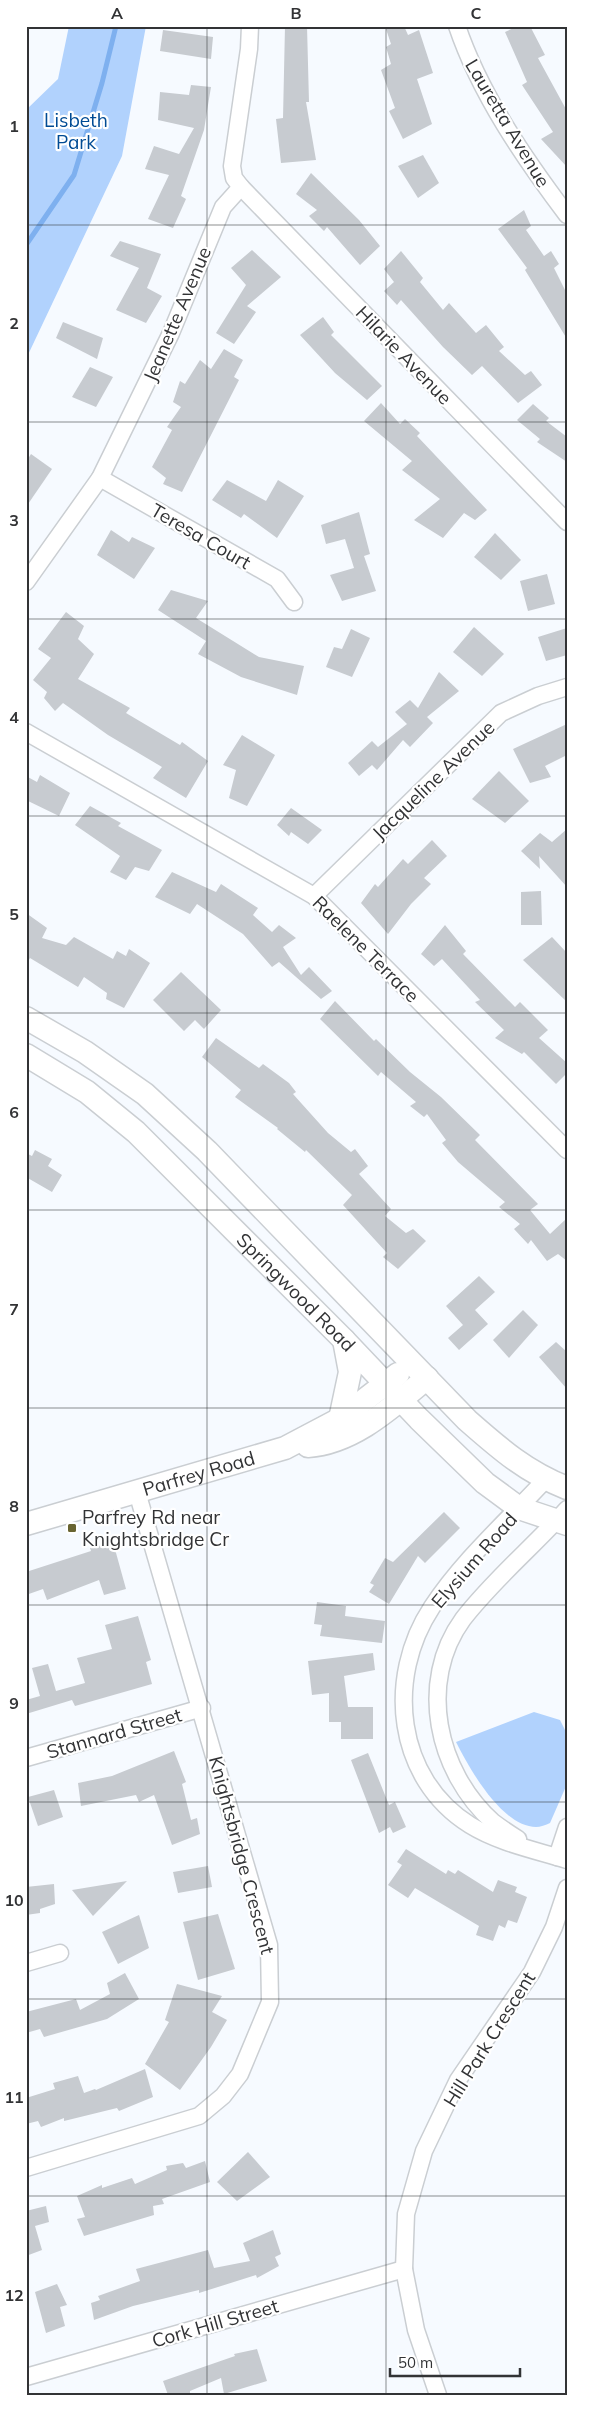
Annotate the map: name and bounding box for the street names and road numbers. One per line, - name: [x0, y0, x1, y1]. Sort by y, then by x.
- street label: Lauretta Avenue: [460, 54, 556, 192]
- street label: Jeanette Avenue: [138, 243, 216, 385]
- street label: Hilarie Avenue: [351, 301, 457, 409]
- street label: Teresa Court: [147, 498, 256, 574]
- street label: Jacqueline Avenue: [367, 715, 499, 845]
- street label: Raelene Terrace: [308, 891, 424, 1007]
- street label: Springwood Road: [232, 1228, 361, 1357]
- street label: Parfrey Road: [140, 1445, 258, 1501]
- street label: Elysium Road: [426, 1507, 522, 1613]
- street label: Stannard Street: [44, 1702, 185, 1764]
- street label: Knightsbridge Crescent: [204, 1753, 280, 1957]
- street label: Hill Park Crescent: [438, 1967, 540, 2111]
- street label: Cork Hill Street: [149, 2293, 281, 2353]

